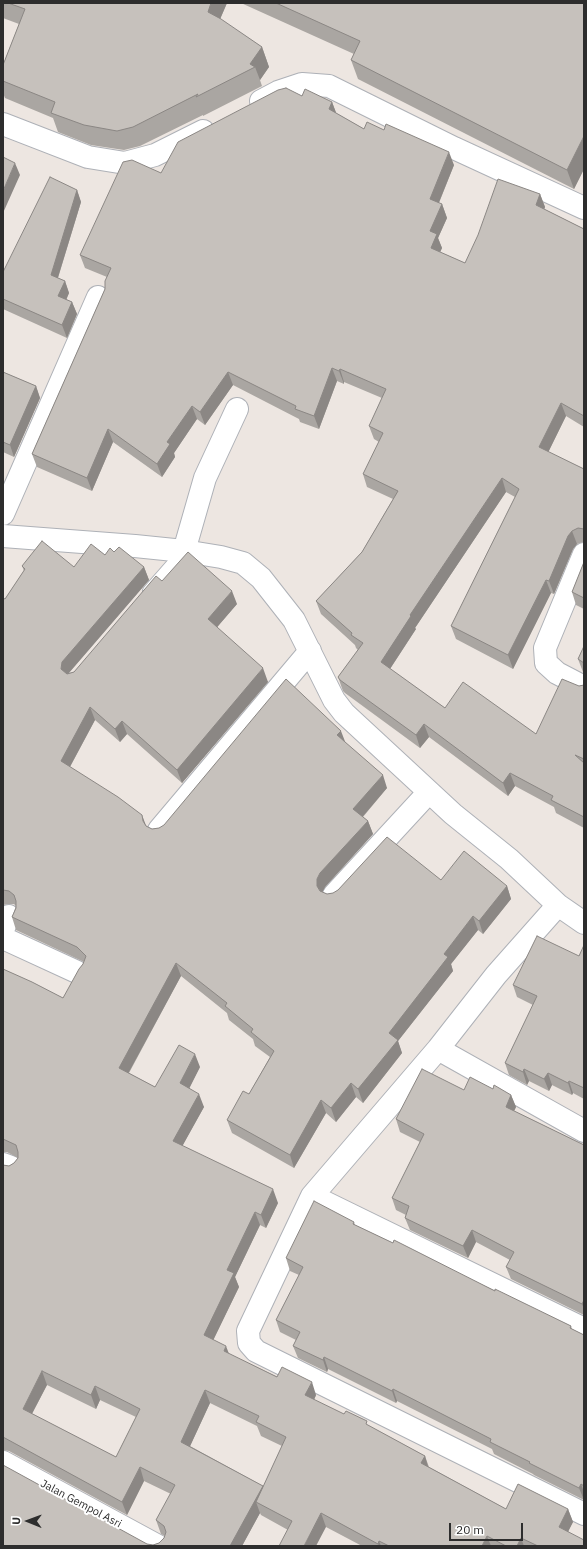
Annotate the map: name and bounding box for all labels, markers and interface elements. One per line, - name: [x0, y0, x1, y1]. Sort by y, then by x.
- street label: Jalan Gempol Asri: [38, 1477, 124, 1531]
- north arrow: [8, 1501, 48, 1541]
- scale bar: [451, 1515, 525, 1541]
- text: U: [9, 1517, 23, 1525]
- text: 20 m: [456, 1522, 484, 1537]

